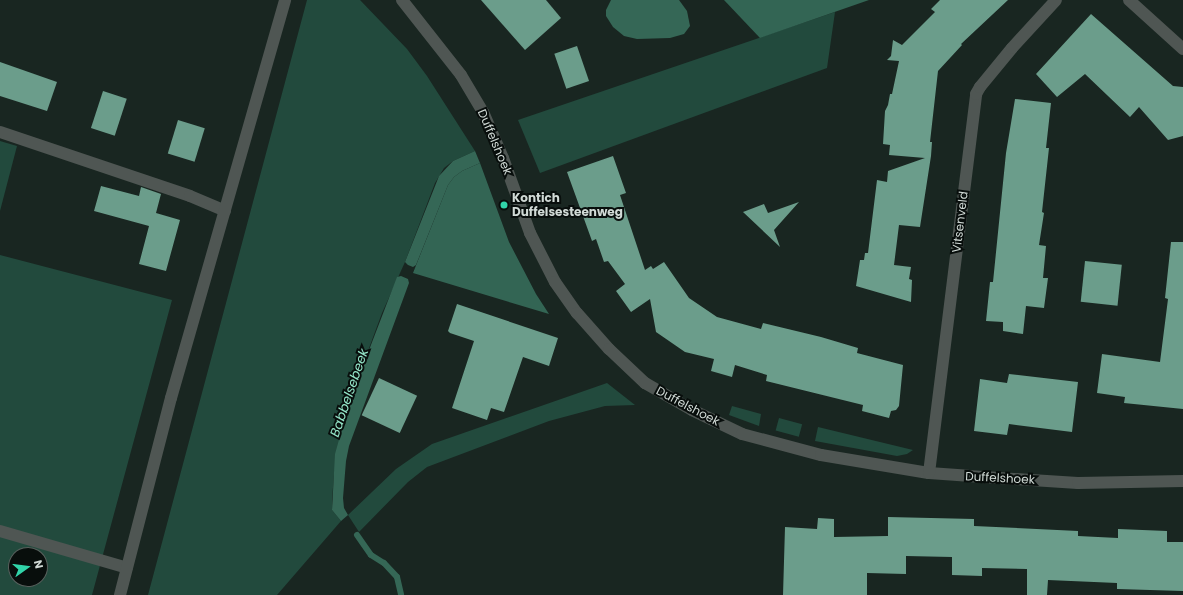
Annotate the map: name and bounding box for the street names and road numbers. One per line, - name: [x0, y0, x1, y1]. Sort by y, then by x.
- street label: Duffelshoek: [475, 107, 515, 177]
- street label: Vitsenveld: [949, 190, 971, 254]
- street label: Duffelshoek: [654, 383, 722, 429]
- street label: Duffelshoek: [965, 469, 1035, 487]

